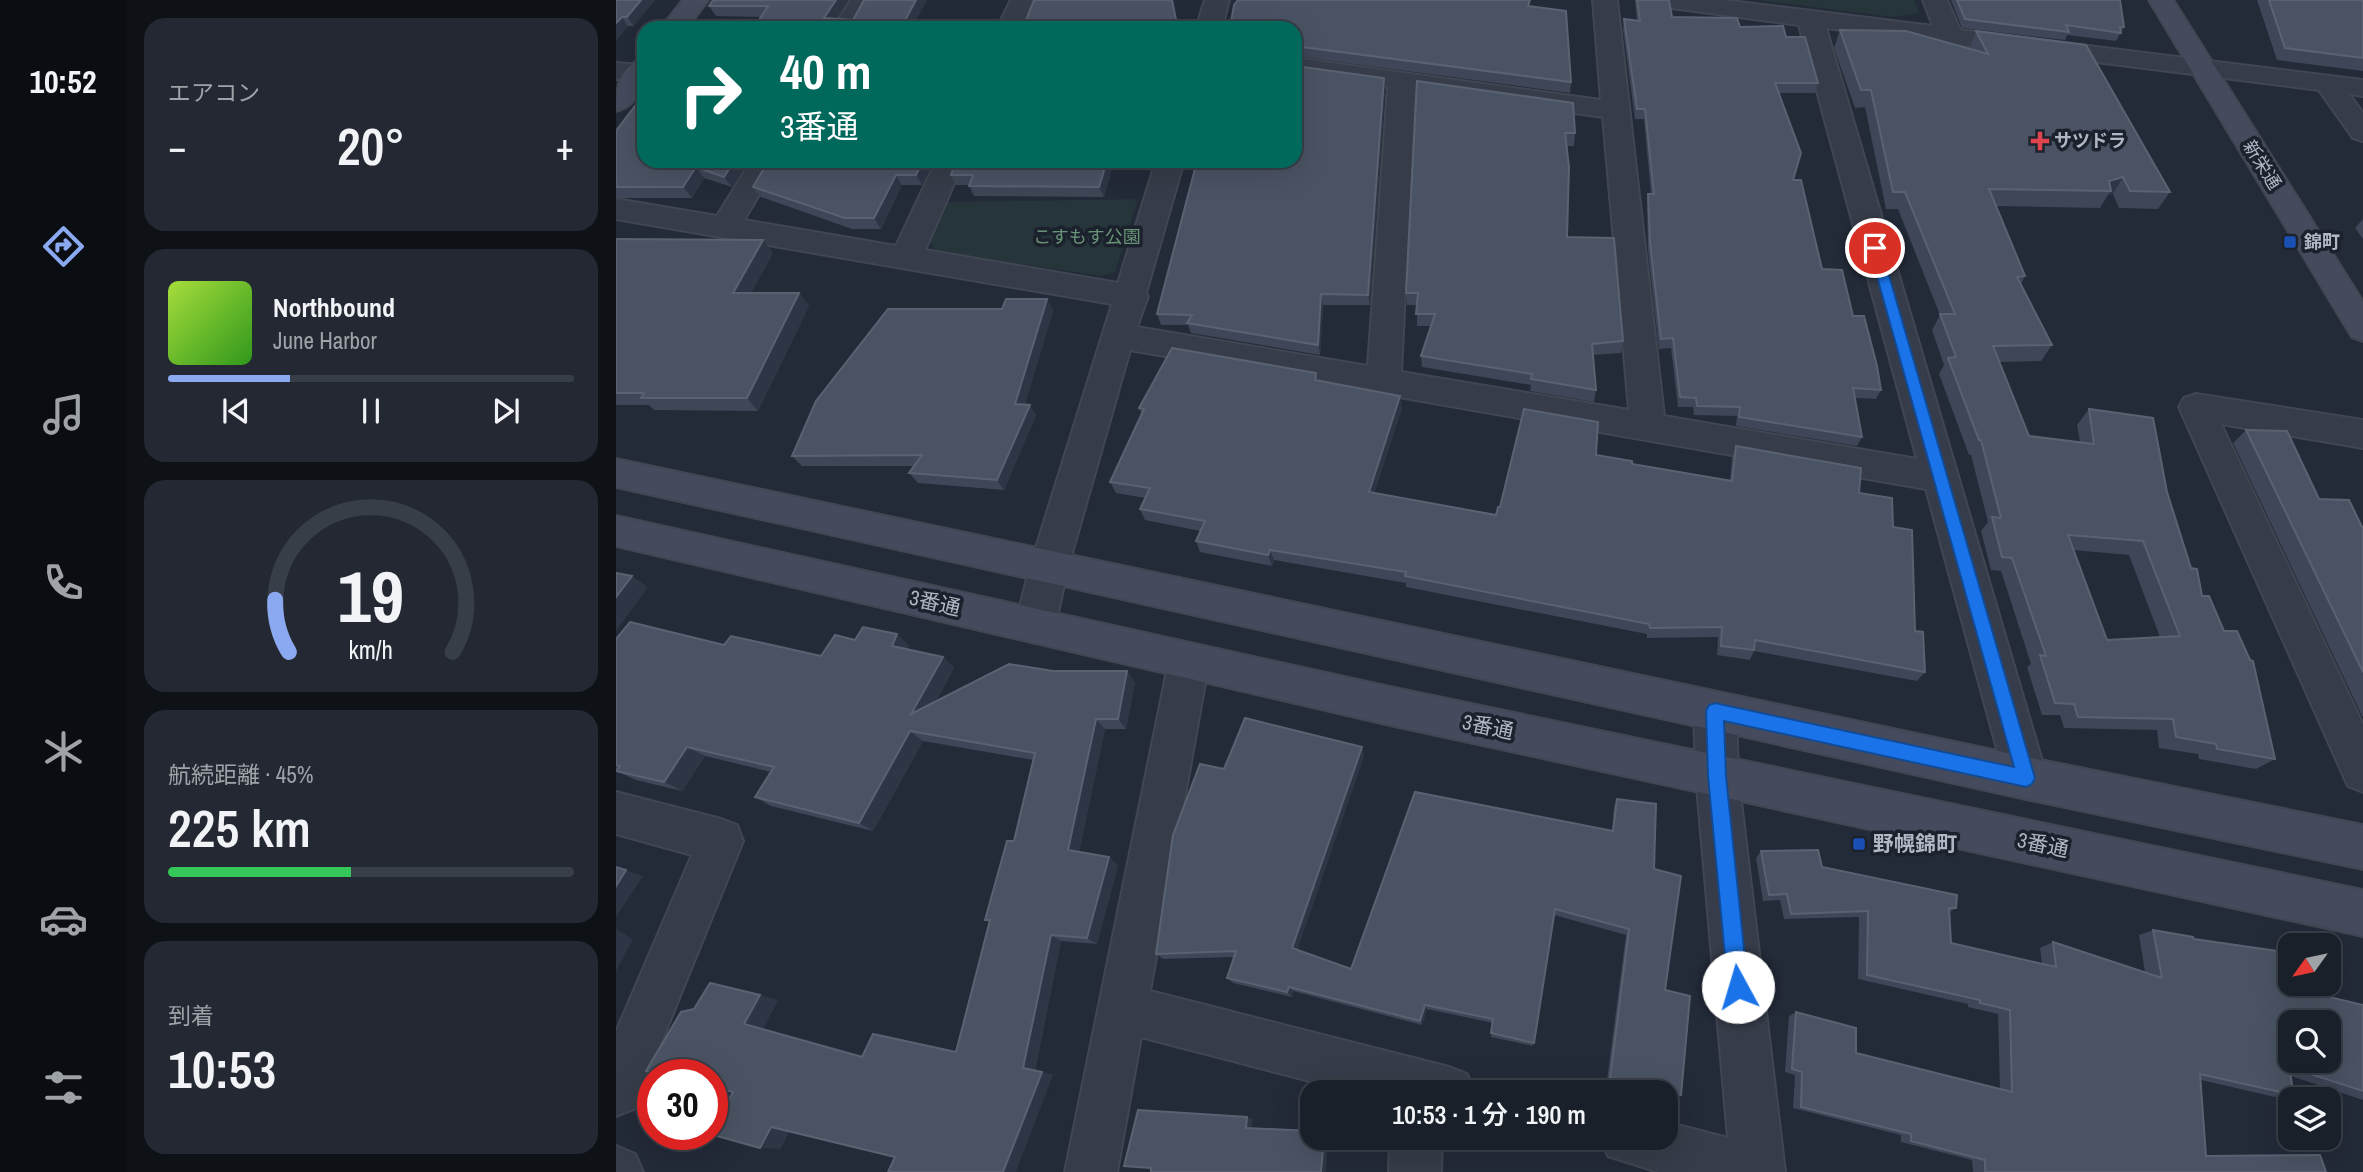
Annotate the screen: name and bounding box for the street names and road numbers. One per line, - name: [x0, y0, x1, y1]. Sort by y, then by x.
- street label: 新栄通: [2238, 135, 2287, 194]
- street label: 3番通: [907, 583, 964, 622]
- street label: 3番通: [1460, 707, 1516, 746]
- street label: 3番通: [2015, 825, 2071, 864]

